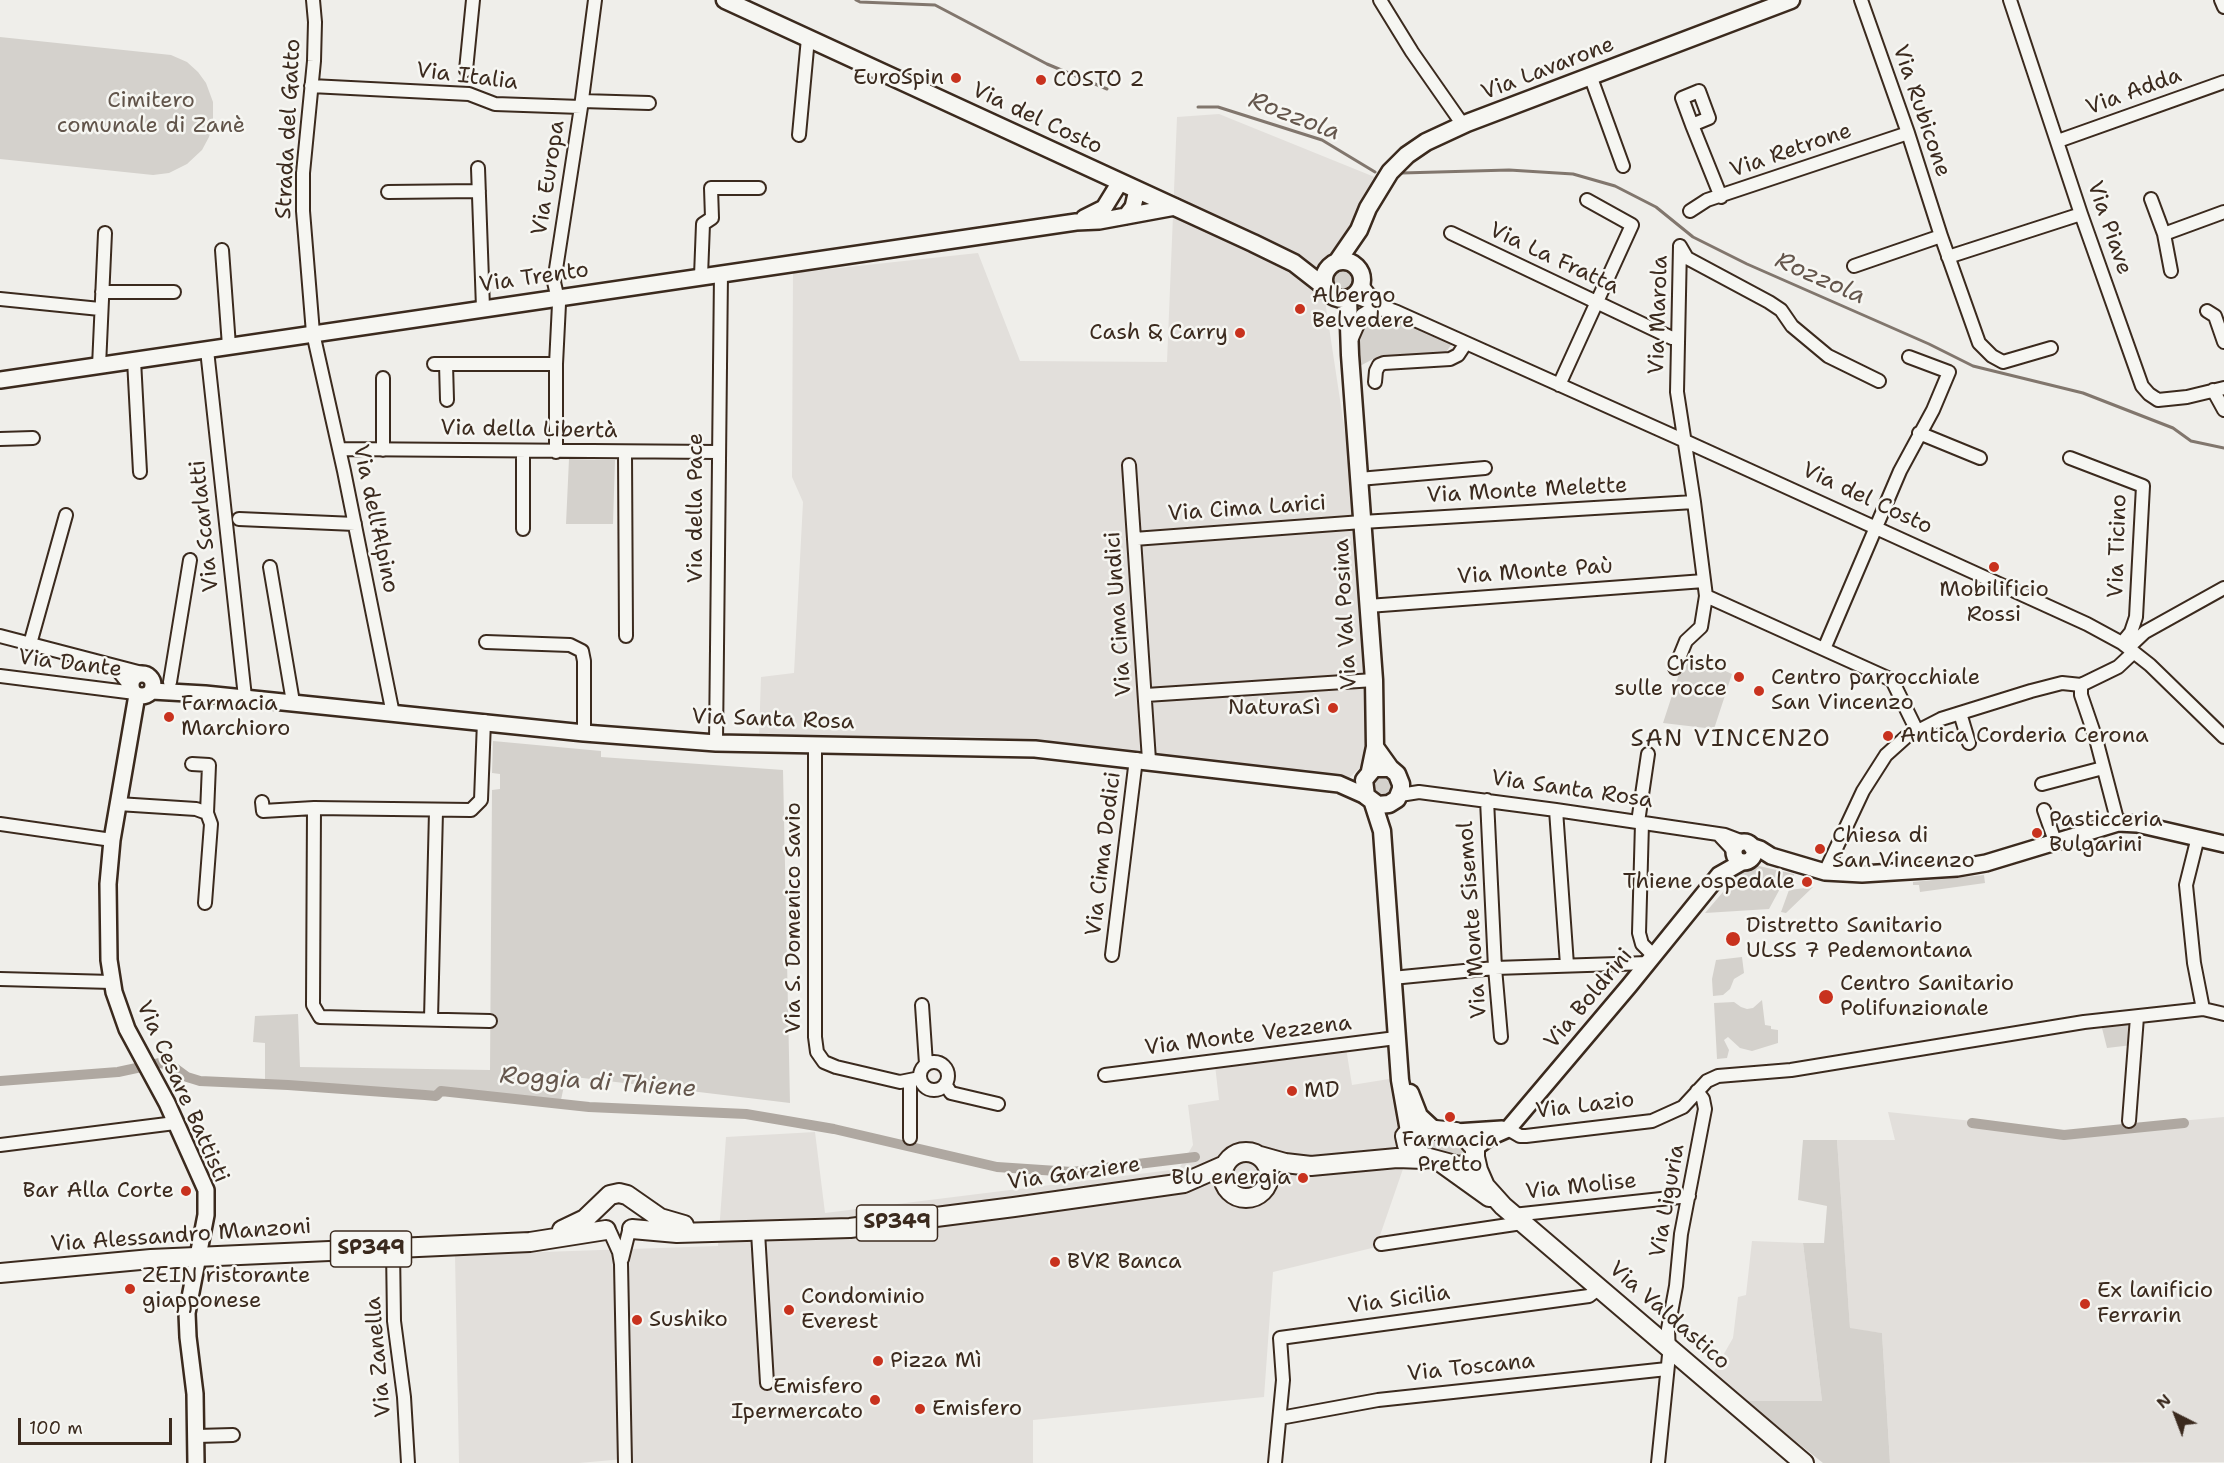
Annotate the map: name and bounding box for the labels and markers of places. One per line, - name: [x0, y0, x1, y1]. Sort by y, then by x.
- place label: EuroSpin: [853, 65, 944, 91]
- place label: COSTO 2: [1053, 67, 1145, 93]
- marker: EuroSpin: [949, 71, 963, 85]
- marker: COSTO 2: [1034, 73, 1048, 87]
- place label: Albergo Belvedere: [1312, 283, 1414, 334]
- marker: Albergo Belvedere: [1293, 302, 1307, 316]
- place label: Cash & Carry: [1089, 320, 1228, 346]
- marker: Cash & Carry: [1233, 326, 1247, 340]
- marker: Mobilificio Rossi: [1987, 560, 2001, 574]
- place label: Mobilificio Rossi: [1939, 577, 2049, 628]
- place label: Cristo sulle rocce: [1614, 651, 1727, 702]
- place label: Centro parrocchiale San Vincenzo: [1771, 665, 1980, 716]
- marker: Cristo sulle rocce: [1732, 670, 1746, 684]
- marker: Centro parrocchiale San Vincenzo: [1752, 684, 1766, 698]
- place label: Farmacia Marchioro: [181, 691, 290, 742]
- place label: NaturaSì: [1228, 695, 1321, 721]
- marker: NaturaSì: [1326, 701, 1340, 715]
- marker: Farmacia Marchioro: [162, 710, 176, 724]
- place label: Antica Corderia Cerona: [1900, 723, 2149, 749]
- marker: Antica Corderia Cerona: [1881, 729, 1895, 743]
- place label: Pasticceria Bulgarini: [2049, 807, 2162, 858]
- place label: Chiesa di San Vincenzo: [1832, 823, 1975, 874]
- marker: Pasticceria Bulgarini: [2030, 826, 2044, 840]
- marker: Chiesa di San Vincenzo: [1813, 842, 1827, 856]
- place label: Thiene ospedale: [1623, 869, 1795, 895]
- marker: Thiene ospedale: [1800, 875, 1814, 889]
- place label: Distretto Sanitario ULSS 7 Pedemontana: [1746, 913, 1972, 964]
- marker: Distretto Sanitario ULSS 7 Pedemontana: [1724, 930, 1742, 948]
- place label: Centro Sanitario Polifunzionale: [1840, 971, 2014, 1022]
- marker: Centro Sanitario Polifunzionale: [1817, 988, 1835, 1006]
- place label: MD: [1304, 1078, 1339, 1104]
- marker: MD: [1285, 1084, 1299, 1098]
- marker: Farmacia Pretto: [1443, 1110, 1457, 1124]
- place label: Farmacia Pretto: [1402, 1127, 1498, 1178]
- place label: Blu energia: [1171, 1165, 1291, 1191]
- marker: Blu energia: [1296, 1171, 1310, 1185]
- place label: Bar Alla Corte: [23, 1178, 174, 1204]
- marker: Bar Alla Corte: [179, 1184, 193, 1198]
- place label: BVR Banca: [1067, 1249, 1182, 1275]
- marker: BVR Banca: [1048, 1255, 1062, 1269]
- place label: ZEIN ristorante giapponese: [142, 1263, 310, 1314]
- place label: Ex lanificio Ferrarin: [2097, 1278, 2213, 1330]
- marker: ZEIN ristorante giapponese: [123, 1282, 137, 1296]
- place label: Condominio Everest: [801, 1284, 925, 1336]
- marker: Ex lanificio Ferrarin: [2078, 1297, 2092, 1311]
- marker: Condominio Everest: [782, 1303, 796, 1317]
- place label: Sushiko: [649, 1307, 728, 1333]
- marker: Sushiko: [630, 1313, 644, 1327]
- place label: Pizza Mì: [890, 1348, 982, 1374]
- marker: Pizza Mì: [871, 1354, 885, 1368]
- place label: Emisfero Ipermercato: [731, 1374, 863, 1426]
- marker: Emisfero Ipermercato: [868, 1393, 882, 1407]
- place label: Emisfero: [932, 1396, 1022, 1422]
- marker: Emisfero: [913, 1402, 927, 1416]

